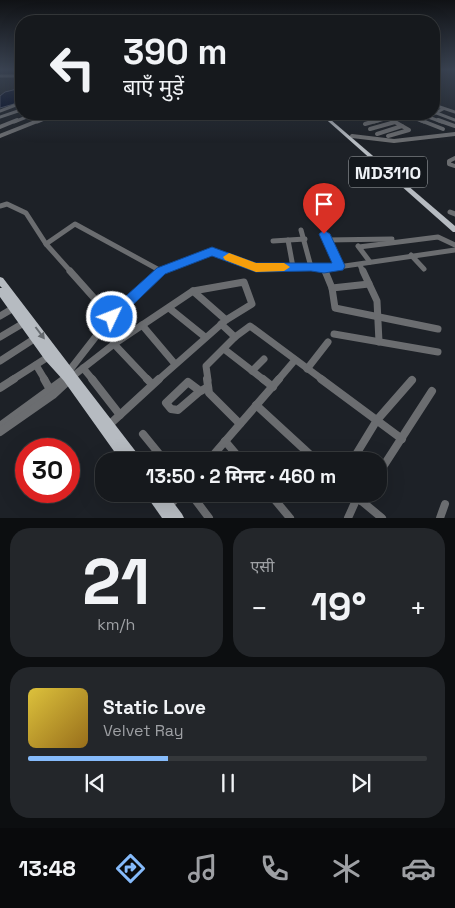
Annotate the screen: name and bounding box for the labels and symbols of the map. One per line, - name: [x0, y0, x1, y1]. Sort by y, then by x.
- road number: MD3110: [349, 156, 427, 188]
- pin: [303, 183, 345, 234]
- position arrow: [85, 290, 137, 342]
- one-way arrow: [35, 326, 45, 340]
- speed limit sign: 30: [15, 438, 80, 503]

